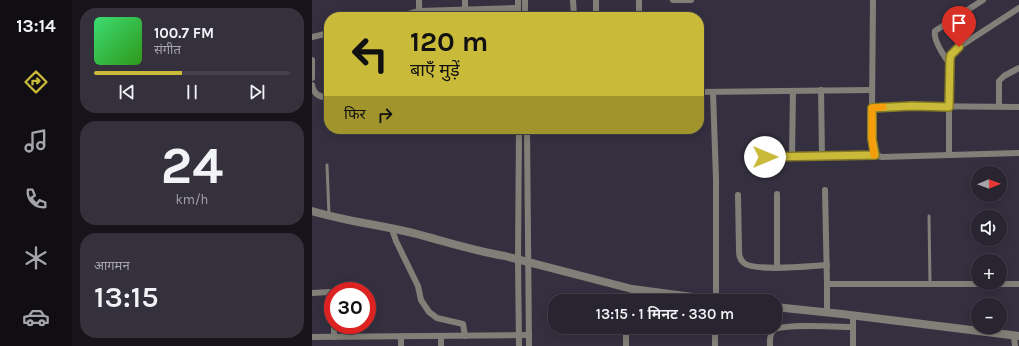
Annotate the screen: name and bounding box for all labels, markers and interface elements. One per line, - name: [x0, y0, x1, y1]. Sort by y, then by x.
- pin: [942, 6, 976, 47]
- icon: arrive: [948, 12, 970, 34]
- text: 13:14: [16, 15, 56, 37]
- text: 100.7 FM: [154, 24, 214, 42]
- text: 120 m: [410, 25, 488, 58]
- icon: left: [344, 28, 396, 80]
- text: संगीत: [154, 42, 181, 57]
- text: बाएँ मुड़ें: [410, 59, 460, 81]
- icon: directions: [22, 68, 50, 96]
- icon: previous: [116, 81, 138, 103]
- icon: pause: [181, 81, 203, 103]
- icon: next: [246, 81, 268, 103]
- icon: right: [374, 104, 396, 126]
- text: फिर: [344, 105, 366, 123]
- icon: music: [22, 127, 50, 155]
- text: 24: [161, 135, 223, 196]
- position arrow: [744, 136, 786, 178]
- north arrow: [971, 166, 1007, 202]
- map controls: [971, 166, 1007, 334]
- icon: phone: [22, 185, 50, 213]
- text: km/h: [176, 192, 208, 207]
- button: sound: [971, 210, 1007, 246]
- icon: climate: [22, 244, 50, 272]
- button: +: [971, 254, 1007, 290]
- text: आगमन: [94, 258, 130, 273]
- text: 13:15: [94, 279, 158, 315]
- speed limit sign: 30: [324, 282, 376, 334]
- button: −: [971, 298, 1007, 334]
- icon: car: [22, 303, 50, 331]
- text: 13:15 · 1 मिनट · 330 m: [596, 305, 734, 323]

